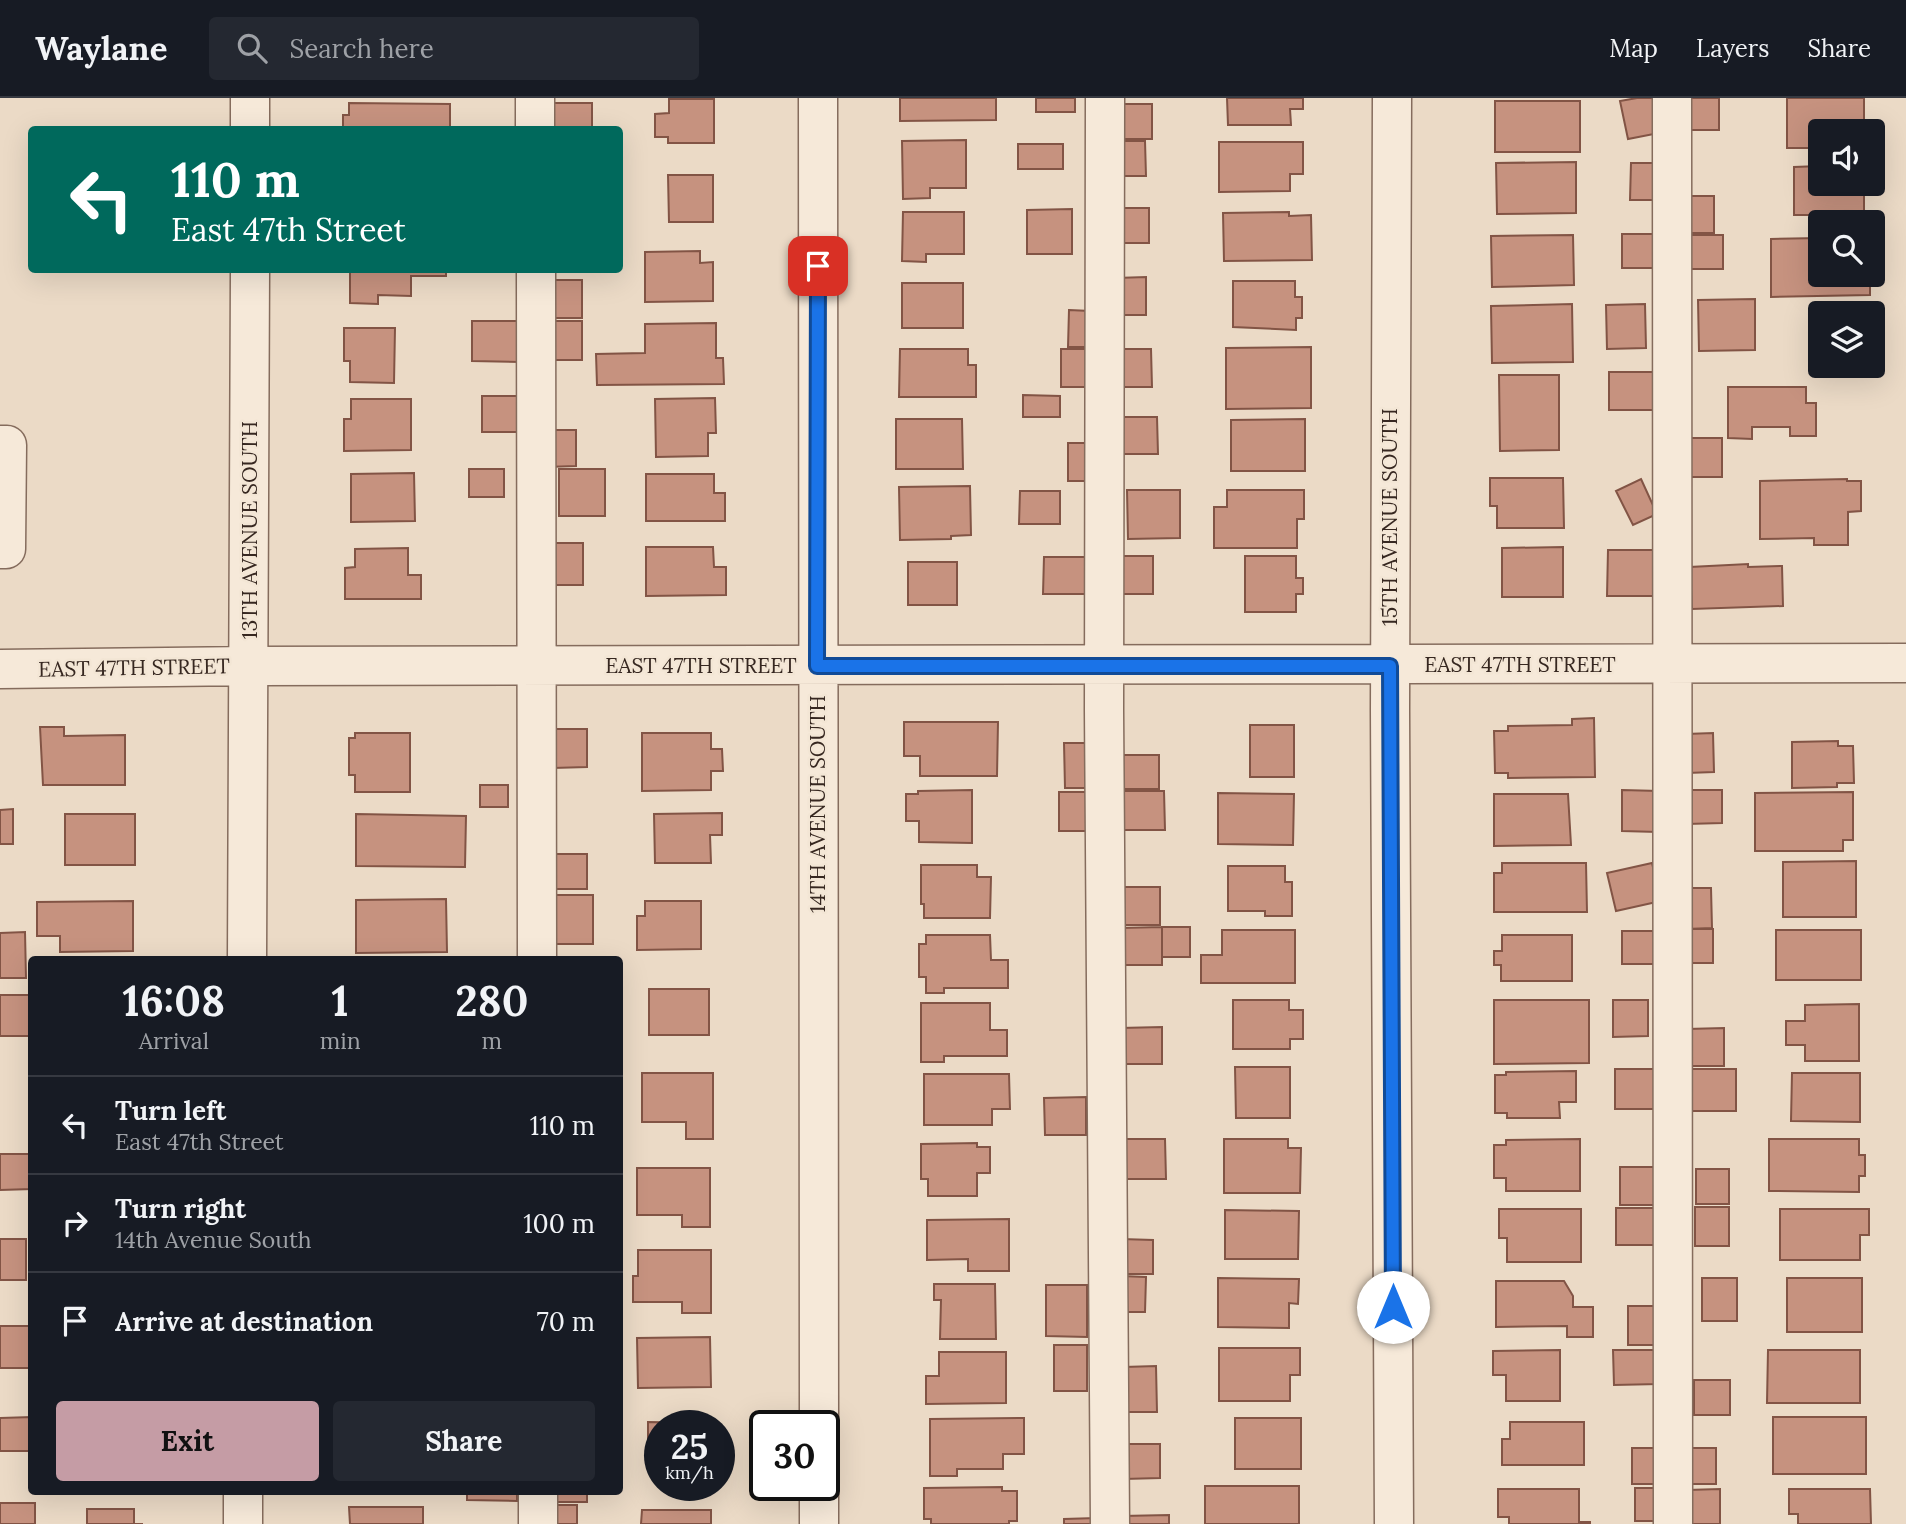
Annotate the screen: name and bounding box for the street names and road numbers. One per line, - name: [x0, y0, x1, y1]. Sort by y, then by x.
- street label: 15TH AVENUE SOUTH: [1376, 408, 1403, 626]
- street label: 13TH AVENUE SOUTH: [236, 421, 263, 639]
- street label: EAST 47TH STREET: [1424, 651, 1616, 678]
- street label: EAST 47TH STREET: [38, 652, 230, 683]
- street label: EAST 47TH STREET: [605, 652, 797, 679]
- street label: 14TH AVENUE SOUTH: [804, 695, 831, 913]

